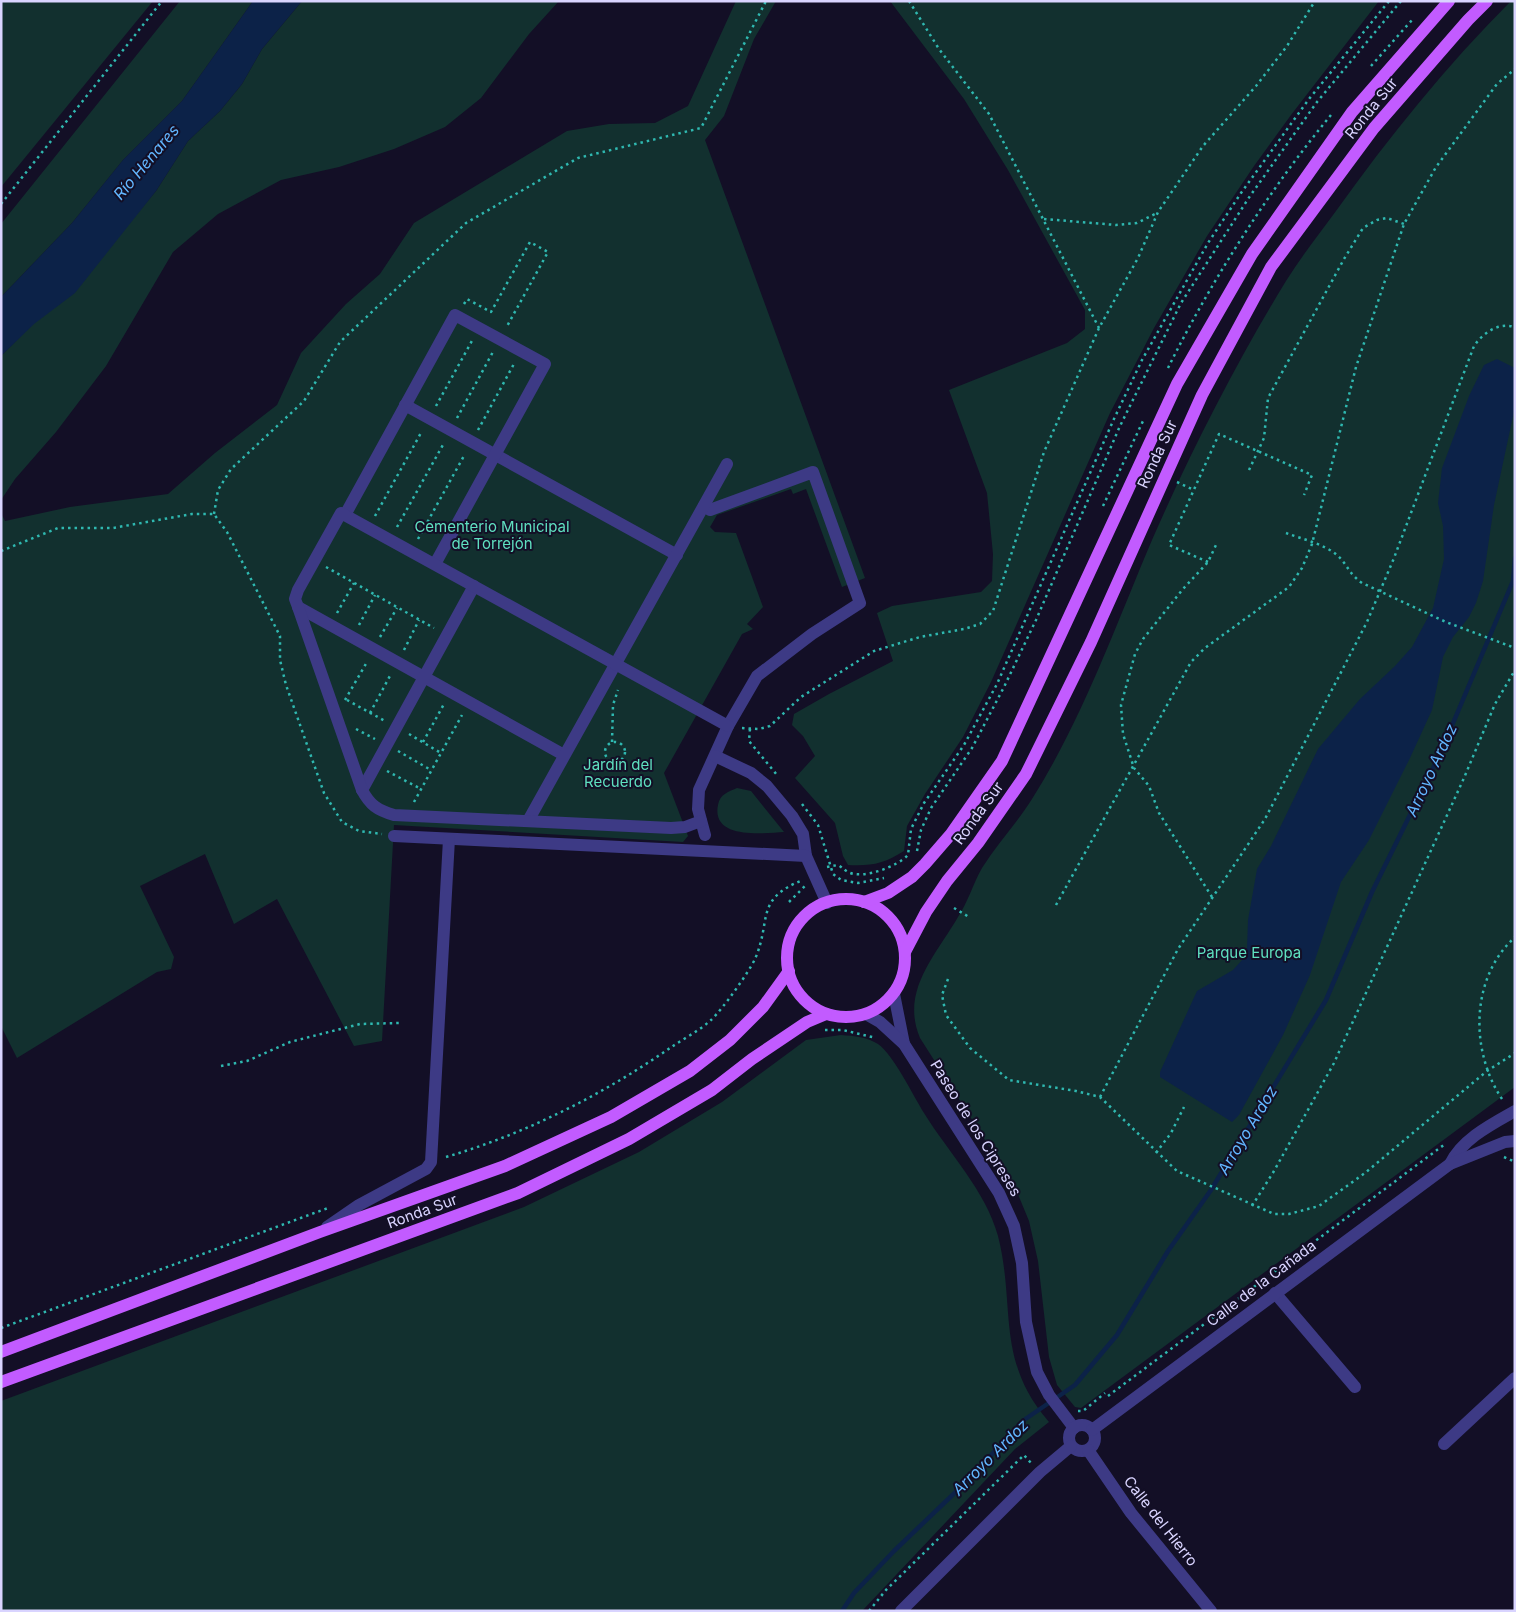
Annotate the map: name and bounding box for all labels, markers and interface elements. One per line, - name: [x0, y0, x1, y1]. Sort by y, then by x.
- street label: Ronda Sur: [1341, 73, 1402, 142]
- water label: Río Henares: [109, 120, 183, 204]
- street label: Ronda Sur: [1133, 416, 1181, 491]
- park label: Cementerio Municipal de Torrejón: [414, 517, 570, 553]
- water label: Arroyo Ardoz: [1400, 720, 1461, 820]
- park label: Jardín del Recuerdo: [583, 755, 653, 791]
- street label: Ronda Sur: [949, 778, 1007, 848]
- park label: Parque Europa: [1197, 943, 1301, 962]
- street label: Paseo de los Cipreses: [926, 1056, 1026, 1200]
- water label: Arroyo Ardoz: [1212, 1082, 1281, 1179]
- street label: Ronda Sur: [384, 1189, 460, 1232]
- street label: Calle de la Cañada: [1202, 1236, 1320, 1330]
- water label: Arroyo Ardoz: [947, 1414, 1033, 1500]
- street label: Calle del Hierro: [1120, 1472, 1202, 1570]

